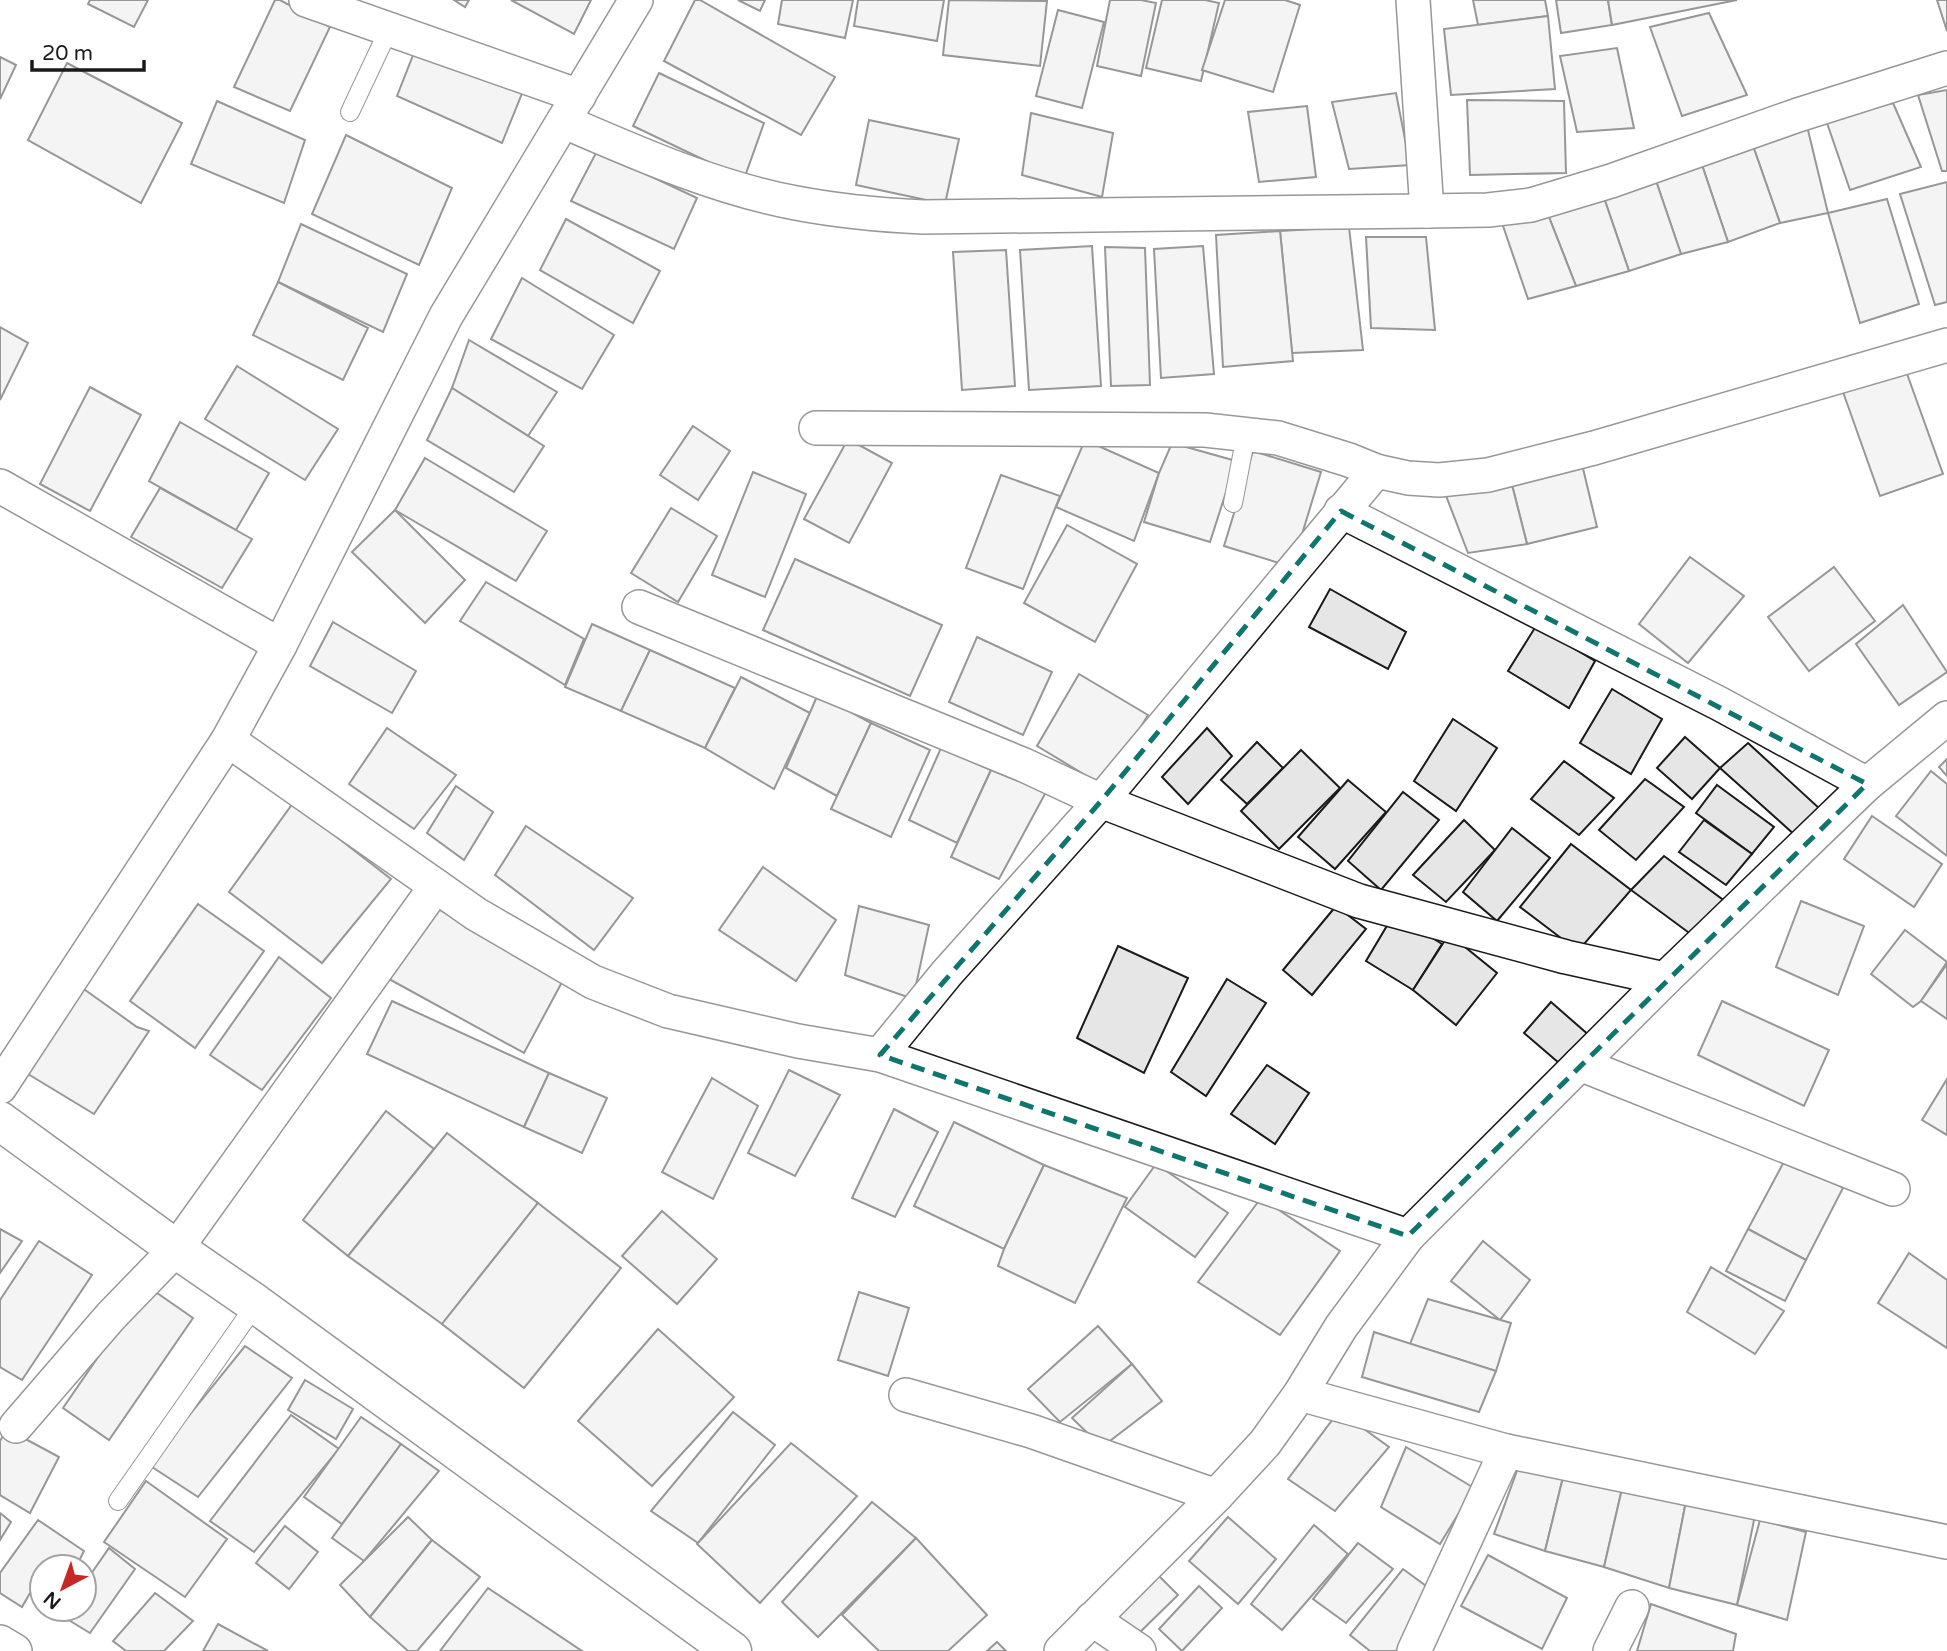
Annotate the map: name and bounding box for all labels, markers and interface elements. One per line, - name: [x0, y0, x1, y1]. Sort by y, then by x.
- scale bar: [32, 28, 144, 72]
- text: 20 m: [42, 41, 93, 66]
- north arrow: [28, 1553, 98, 1623]
- text: N: [40, 1587, 65, 1613]

